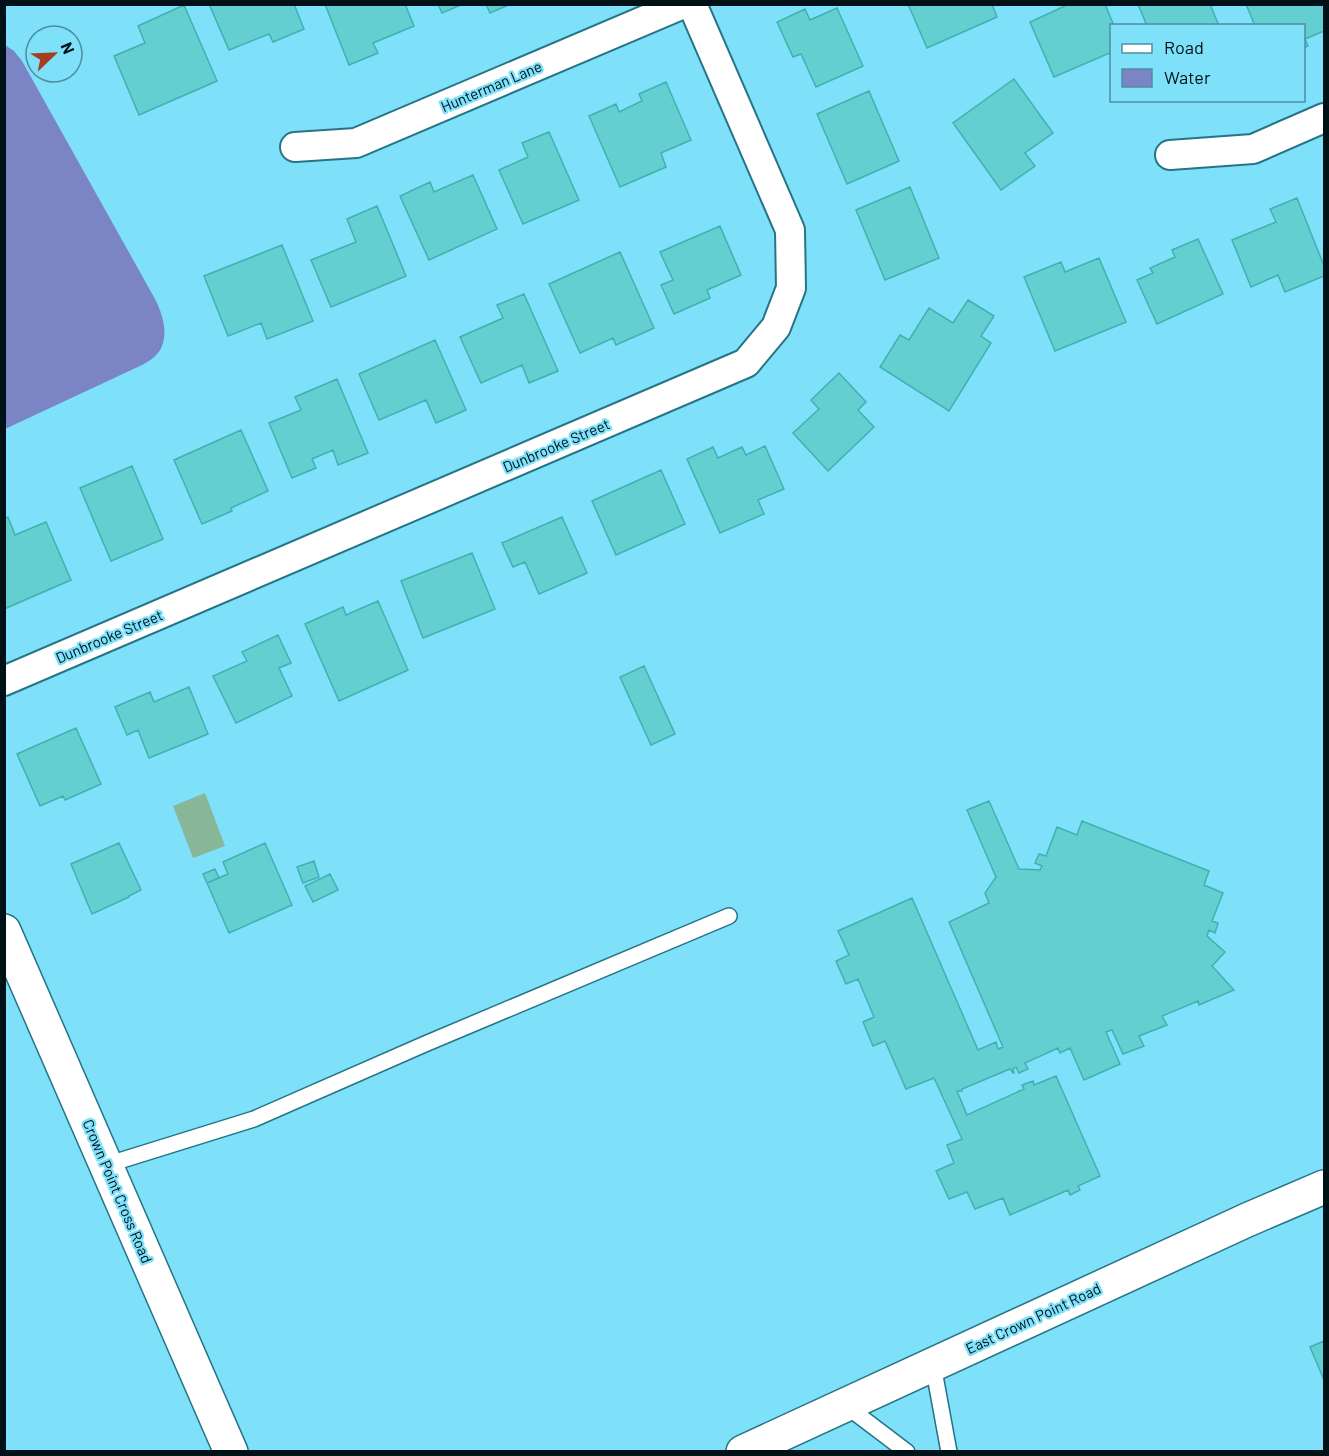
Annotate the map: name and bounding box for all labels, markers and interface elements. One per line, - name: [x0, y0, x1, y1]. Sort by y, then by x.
- north arrow: [24, 24, 84, 84]
- legend: [1110, 24, 1305, 102]
- text: Road: [1164, 36, 1204, 58]
- text: N: [57, 39, 79, 57]
- street label: Hunterman Lane: [438, 57, 544, 115]
- text: Water: [1164, 66, 1211, 88]
- street label: Dunbrooke Street: [500, 414, 612, 476]
- street label: Dunbrooke Street: [53, 605, 165, 667]
- street label: Crown Point Cross Road: [80, 1116, 156, 1266]
- street label: East Crown Point Road: [963, 1279, 1103, 1357]

